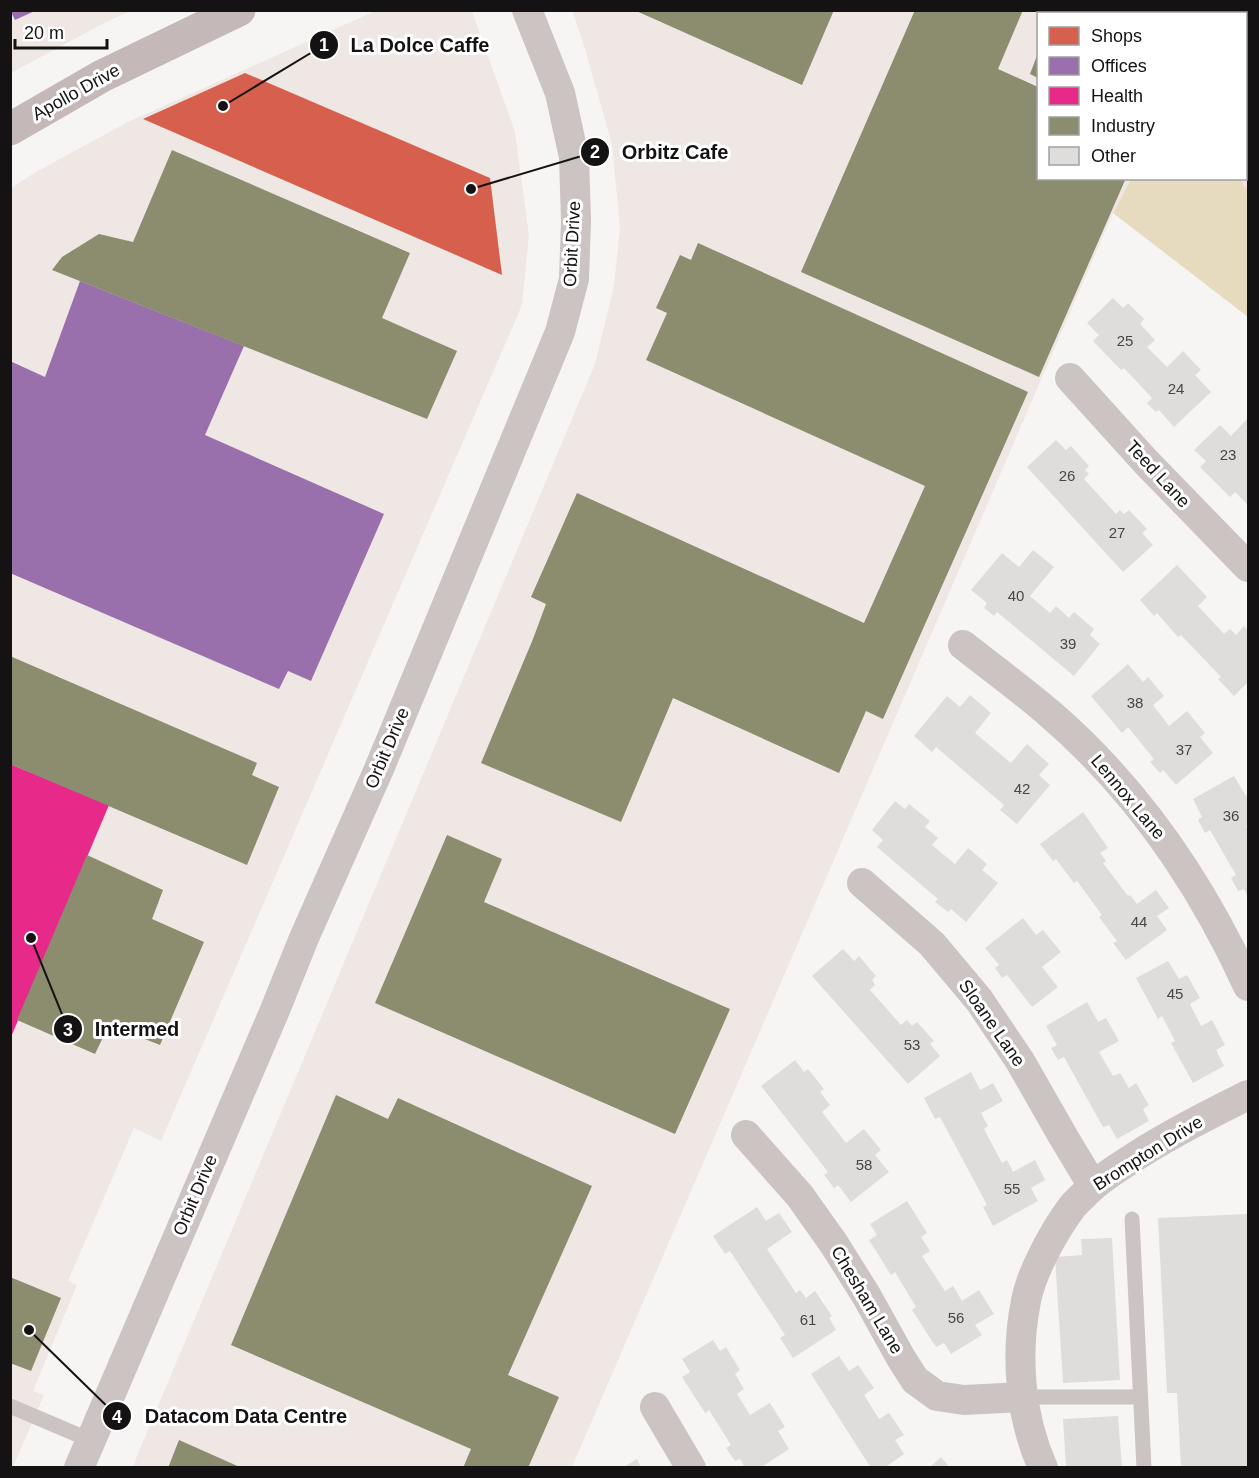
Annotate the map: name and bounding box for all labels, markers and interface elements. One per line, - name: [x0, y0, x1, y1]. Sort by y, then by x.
- scale bar: [15, 12, 106, 50]
- legend: [1037, 12, 1247, 180]
- text: 20 m: [24, 23, 64, 43]
- callout: La Dolce Caffe: [309, 26, 501, 64]
- text: Shops: [1091, 26, 1142, 46]
- text: La Dolce Caffe: [351, 34, 489, 56]
- text: 1: [319, 35, 329, 55]
- text: Offices: [1091, 56, 1147, 76]
- street label: Apollo Drive: [29, 60, 123, 124]
- text: Health: [1091, 86, 1143, 106]
- text: Industry: [1091, 116, 1155, 136]
- callout: Orbitz Cafe: [580, 133, 741, 171]
- text: Orbitz Cafe: [622, 141, 728, 163]
- text: 2: [590, 142, 600, 162]
- text: Other: [1091, 146, 1136, 166]
- street label: Orbit Drive: [560, 201, 584, 287]
- house number: 25: [1117, 332, 1133, 349]
- house number: 24: [1168, 380, 1184, 397]
- street label: Teed Lane: [1122, 436, 1194, 512]
- house number: 23: [1220, 446, 1236, 463]
- house number: 26: [1059, 467, 1075, 484]
- house number: 27: [1109, 524, 1125, 541]
- house number: 40: [1008, 587, 1024, 604]
- house number: 39: [1060, 635, 1076, 652]
- house number: 38: [1127, 694, 1143, 711]
- street label: Orbit Drive: [361, 705, 413, 791]
- house number: 37: [1176, 741, 1192, 758]
- street label: Lennox Lane: [1087, 751, 1169, 843]
- house number: 42: [1014, 780, 1030, 797]
- house number: 36: [1223, 807, 1239, 824]
- house number: 44: [1131, 913, 1147, 930]
- street label: Sloane Lane: [955, 976, 1029, 1070]
- house number: 45: [1167, 985, 1183, 1002]
- callout: Intermed: [53, 1010, 191, 1048]
- text: Intermed: [95, 1018, 179, 1040]
- text: 3: [63, 1020, 73, 1040]
- house number: 53: [904, 1036, 920, 1053]
- street label: Brompton Drive: [1090, 1111, 1206, 1195]
- street label: Orbit Drive: [169, 1152, 221, 1238]
- house number: 58: [856, 1156, 872, 1173]
- house number: 55: [1004, 1180, 1020, 1197]
- street label: Chesham Lane: [827, 1243, 907, 1357]
- house number: 56: [948, 1309, 964, 1326]
- house number: 61: [800, 1311, 816, 1328]
- callout: Datacom Data Centre: [102, 1397, 359, 1435]
- text: Datacom Data Centre: [145, 1405, 347, 1427]
- text: 4: [112, 1407, 122, 1427]

